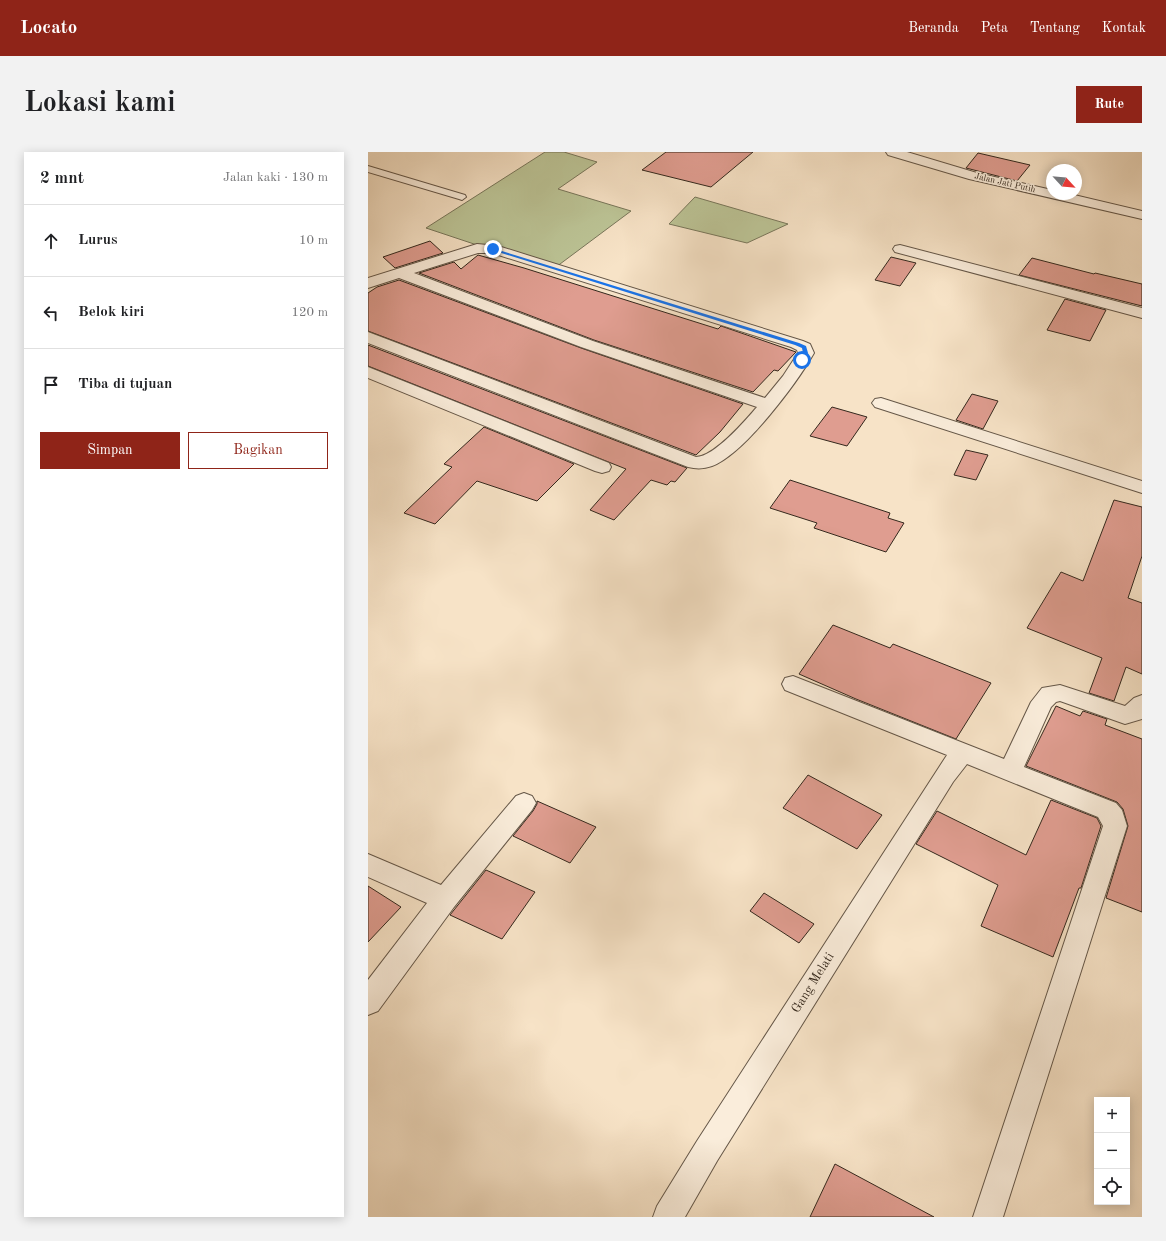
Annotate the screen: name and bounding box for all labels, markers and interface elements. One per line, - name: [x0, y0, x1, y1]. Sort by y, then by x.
- text: Locato: [20, 19, 77, 38]
- text: Beranda: [908, 21, 959, 35]
- text: Peta: [981, 21, 1008, 35]
- text: Tentang: [1030, 21, 1080, 35]
- text: Kontak: [1102, 21, 1146, 35]
- button: Rute: [1076, 86, 1142, 123]
- text: Lokasi kami: [24, 90, 176, 118]
- north arrow: [1046, 164, 1082, 200]
- text: 2 mnt: [40, 170, 84, 187]
- text: Jalan kaki · 130 m: [223, 171, 328, 184]
- street label: Jalan Jati Putih: [974, 172, 1036, 194]
- icon: ahead: [40, 230, 62, 252]
- text: Lurus: [78, 233, 118, 248]
- text: 10 m: [299, 234, 328, 247]
- route end: [484, 240, 502, 258]
- icon: left: [40, 302, 62, 324]
- text: Belok kiri: [78, 305, 144, 320]
- text: 120 m: [291, 306, 328, 319]
- route start: [793, 351, 811, 369]
- icon: arrive: [40, 374, 62, 396]
- text: Tiba di tujuan: [78, 377, 172, 392]
- button: Simpan: [40, 432, 180, 469]
- button: Bagikan: [188, 432, 328, 469]
- street label: Gang Melati: [789, 950, 837, 1015]
- map controls: [1094, 1097, 1130, 1205]
- button: +: [1094, 1097, 1130, 1133]
- button: −: [1094, 1133, 1130, 1169]
- button: locate: [1094, 1169, 1130, 1205]

